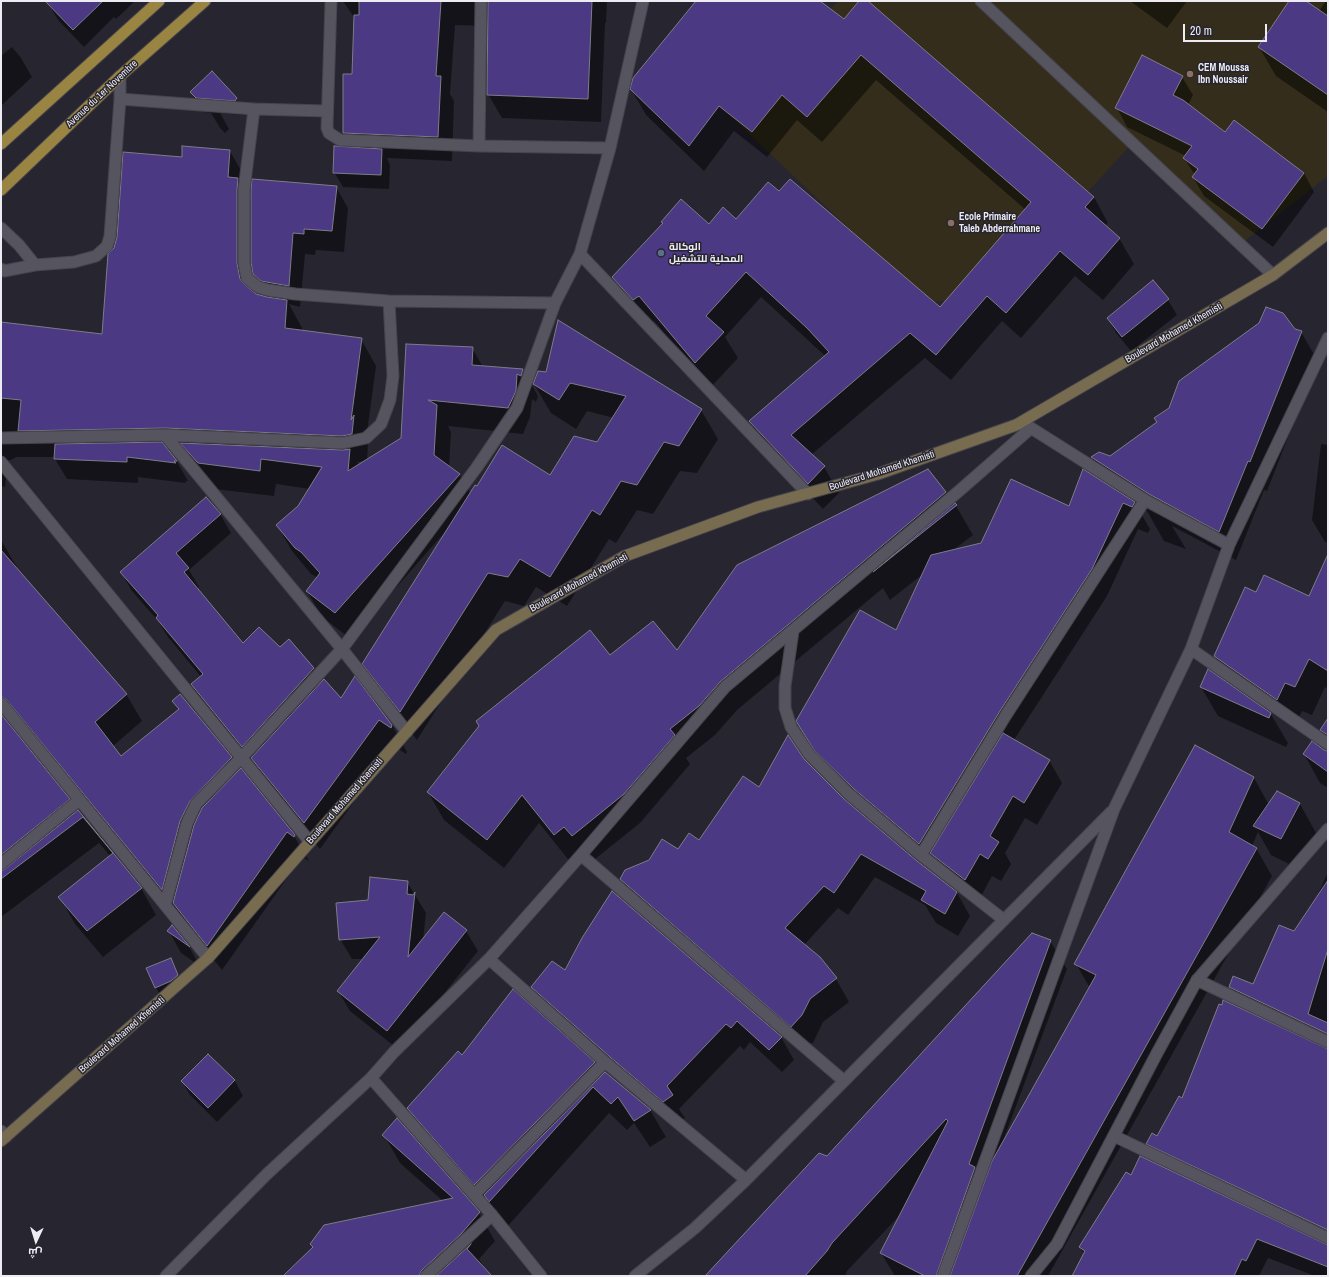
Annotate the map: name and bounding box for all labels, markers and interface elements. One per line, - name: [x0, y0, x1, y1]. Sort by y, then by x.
- scale bar: [1185, 16, 1269, 42]
- text: 20 m: [1190, 23, 1212, 39]
- street label: Avenue du 1er Novembre: [64, 58, 140, 130]
- place label: CEM Moussa Ibn Noussair: [1198, 62, 1249, 86]
- marker: CEM Moussa Ibn Noussair: [1185, 69, 1195, 79]
- place label: Ecole Primaire Taleb Abderrahmane: [959, 211, 1040, 234]
- marker: Ecole Primaire Taleb Abderrahmane: [946, 218, 956, 228]
- place label: الوكالة المحلية للتشغيل: [669, 241, 743, 264]
- marker: الوكالة المحلية للتشغيل: [656, 248, 666, 258]
- street label: Boulevard Mohamed Khemisti: [1123, 300, 1225, 366]
- street label: Boulevard Mohamed Khemisti: [828, 448, 936, 494]
- street label: Boulevard Mohamed Khemisti: [528, 551, 630, 615]
- street label: Boulevard Mohamed Khemisti: [304, 755, 386, 847]
- street label: Boulevard Mohamed Khemisti: [76, 994, 168, 1076]
- north arrow: [16, 1221, 56, 1261]
- text: ش: [28, 1245, 43, 1260]

